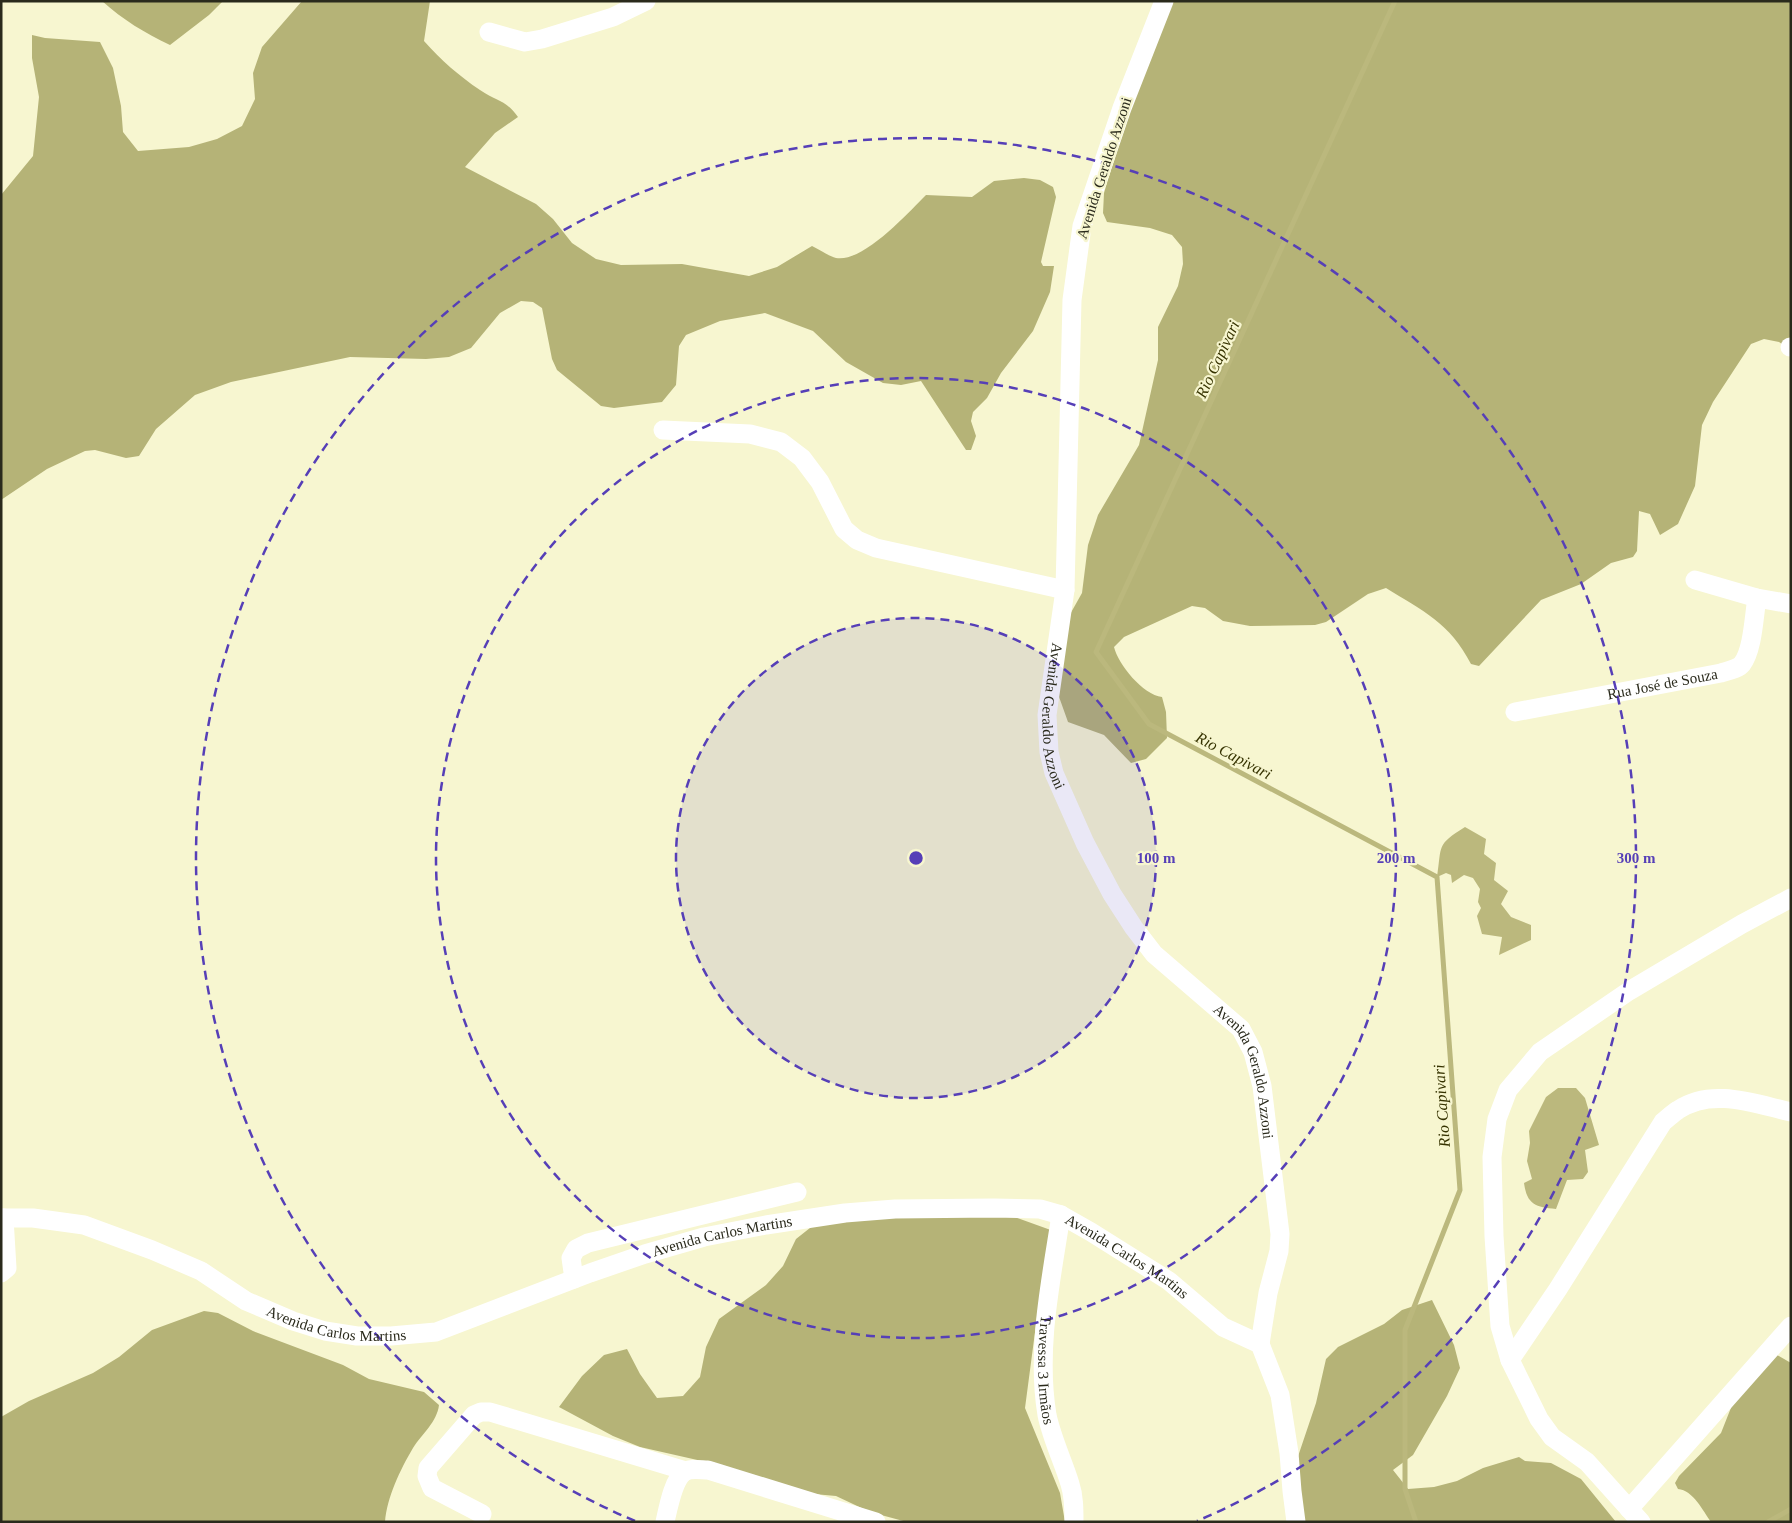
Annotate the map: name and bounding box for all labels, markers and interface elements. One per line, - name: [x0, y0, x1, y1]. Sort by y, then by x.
- street label: Avenida Geraldo Azzoni: [1074, 95, 1134, 241]
- water label: Rio Capivari: [1192, 318, 1244, 402]
- street label: Avenida Geraldo Azzoni: [1039, 642, 1068, 792]
- street label: Rua José de Souza: [1606, 666, 1719, 702]
- water label: Rio Capivari: [1192, 728, 1274, 783]
- centre of rings: [907, 849, 925, 867]
- text: 100 m: [1137, 850, 1176, 866]
- text: 200 m: [1377, 850, 1416, 866]
- text: 300 m: [1617, 850, 1656, 866]
- street label: Avenida Geraldo Azzoni: [1210, 1001, 1276, 1140]
- water label: Rio Capivari: [1430, 1064, 1454, 1149]
- street label: Avenida Carlos Martins: [1063, 1211, 1192, 1302]
- street label: Avenida Carlos Martins: [650, 1213, 793, 1260]
- street label: Avenida Carlos Martins: [264, 1303, 407, 1344]
- street label: Travessa 3 Irmãos: [1035, 1314, 1057, 1426]

